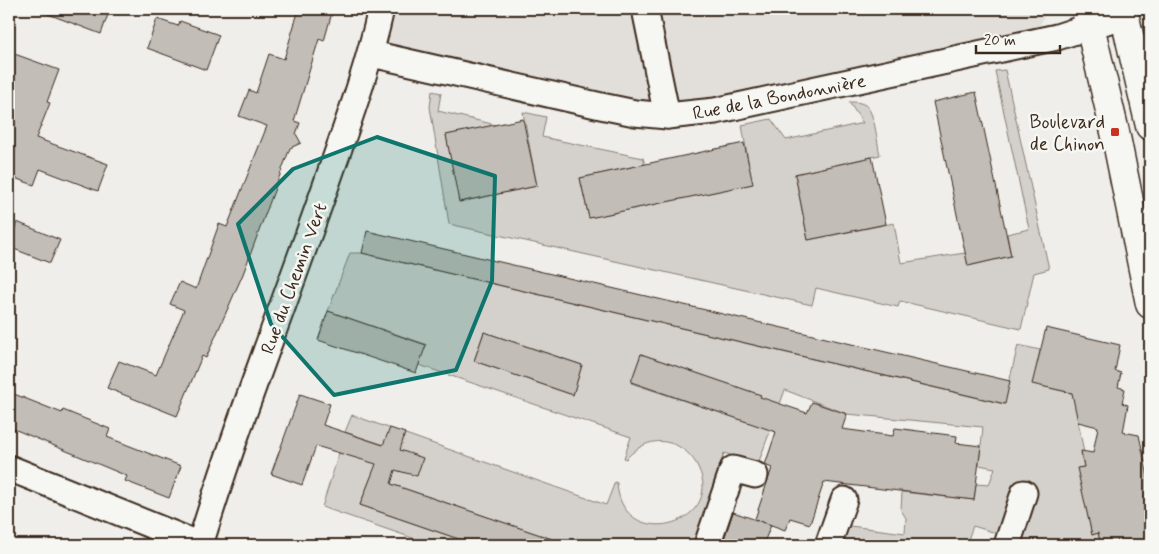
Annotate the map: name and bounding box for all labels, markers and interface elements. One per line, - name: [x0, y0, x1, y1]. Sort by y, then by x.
- scale bar: [976, 22, 1060, 54]
- text: 20 m: [984, 31, 1016, 51]
- street label: Rue de la Bondonnière: [691, 68, 868, 127]
- place label: Boulevard de Chinon: [1030, 110, 1105, 157]
- marker: Boulevard de Chinon: [1109, 126, 1121, 138]
- street label: Rue du Chemin Vert: [255, 199, 333, 358]

